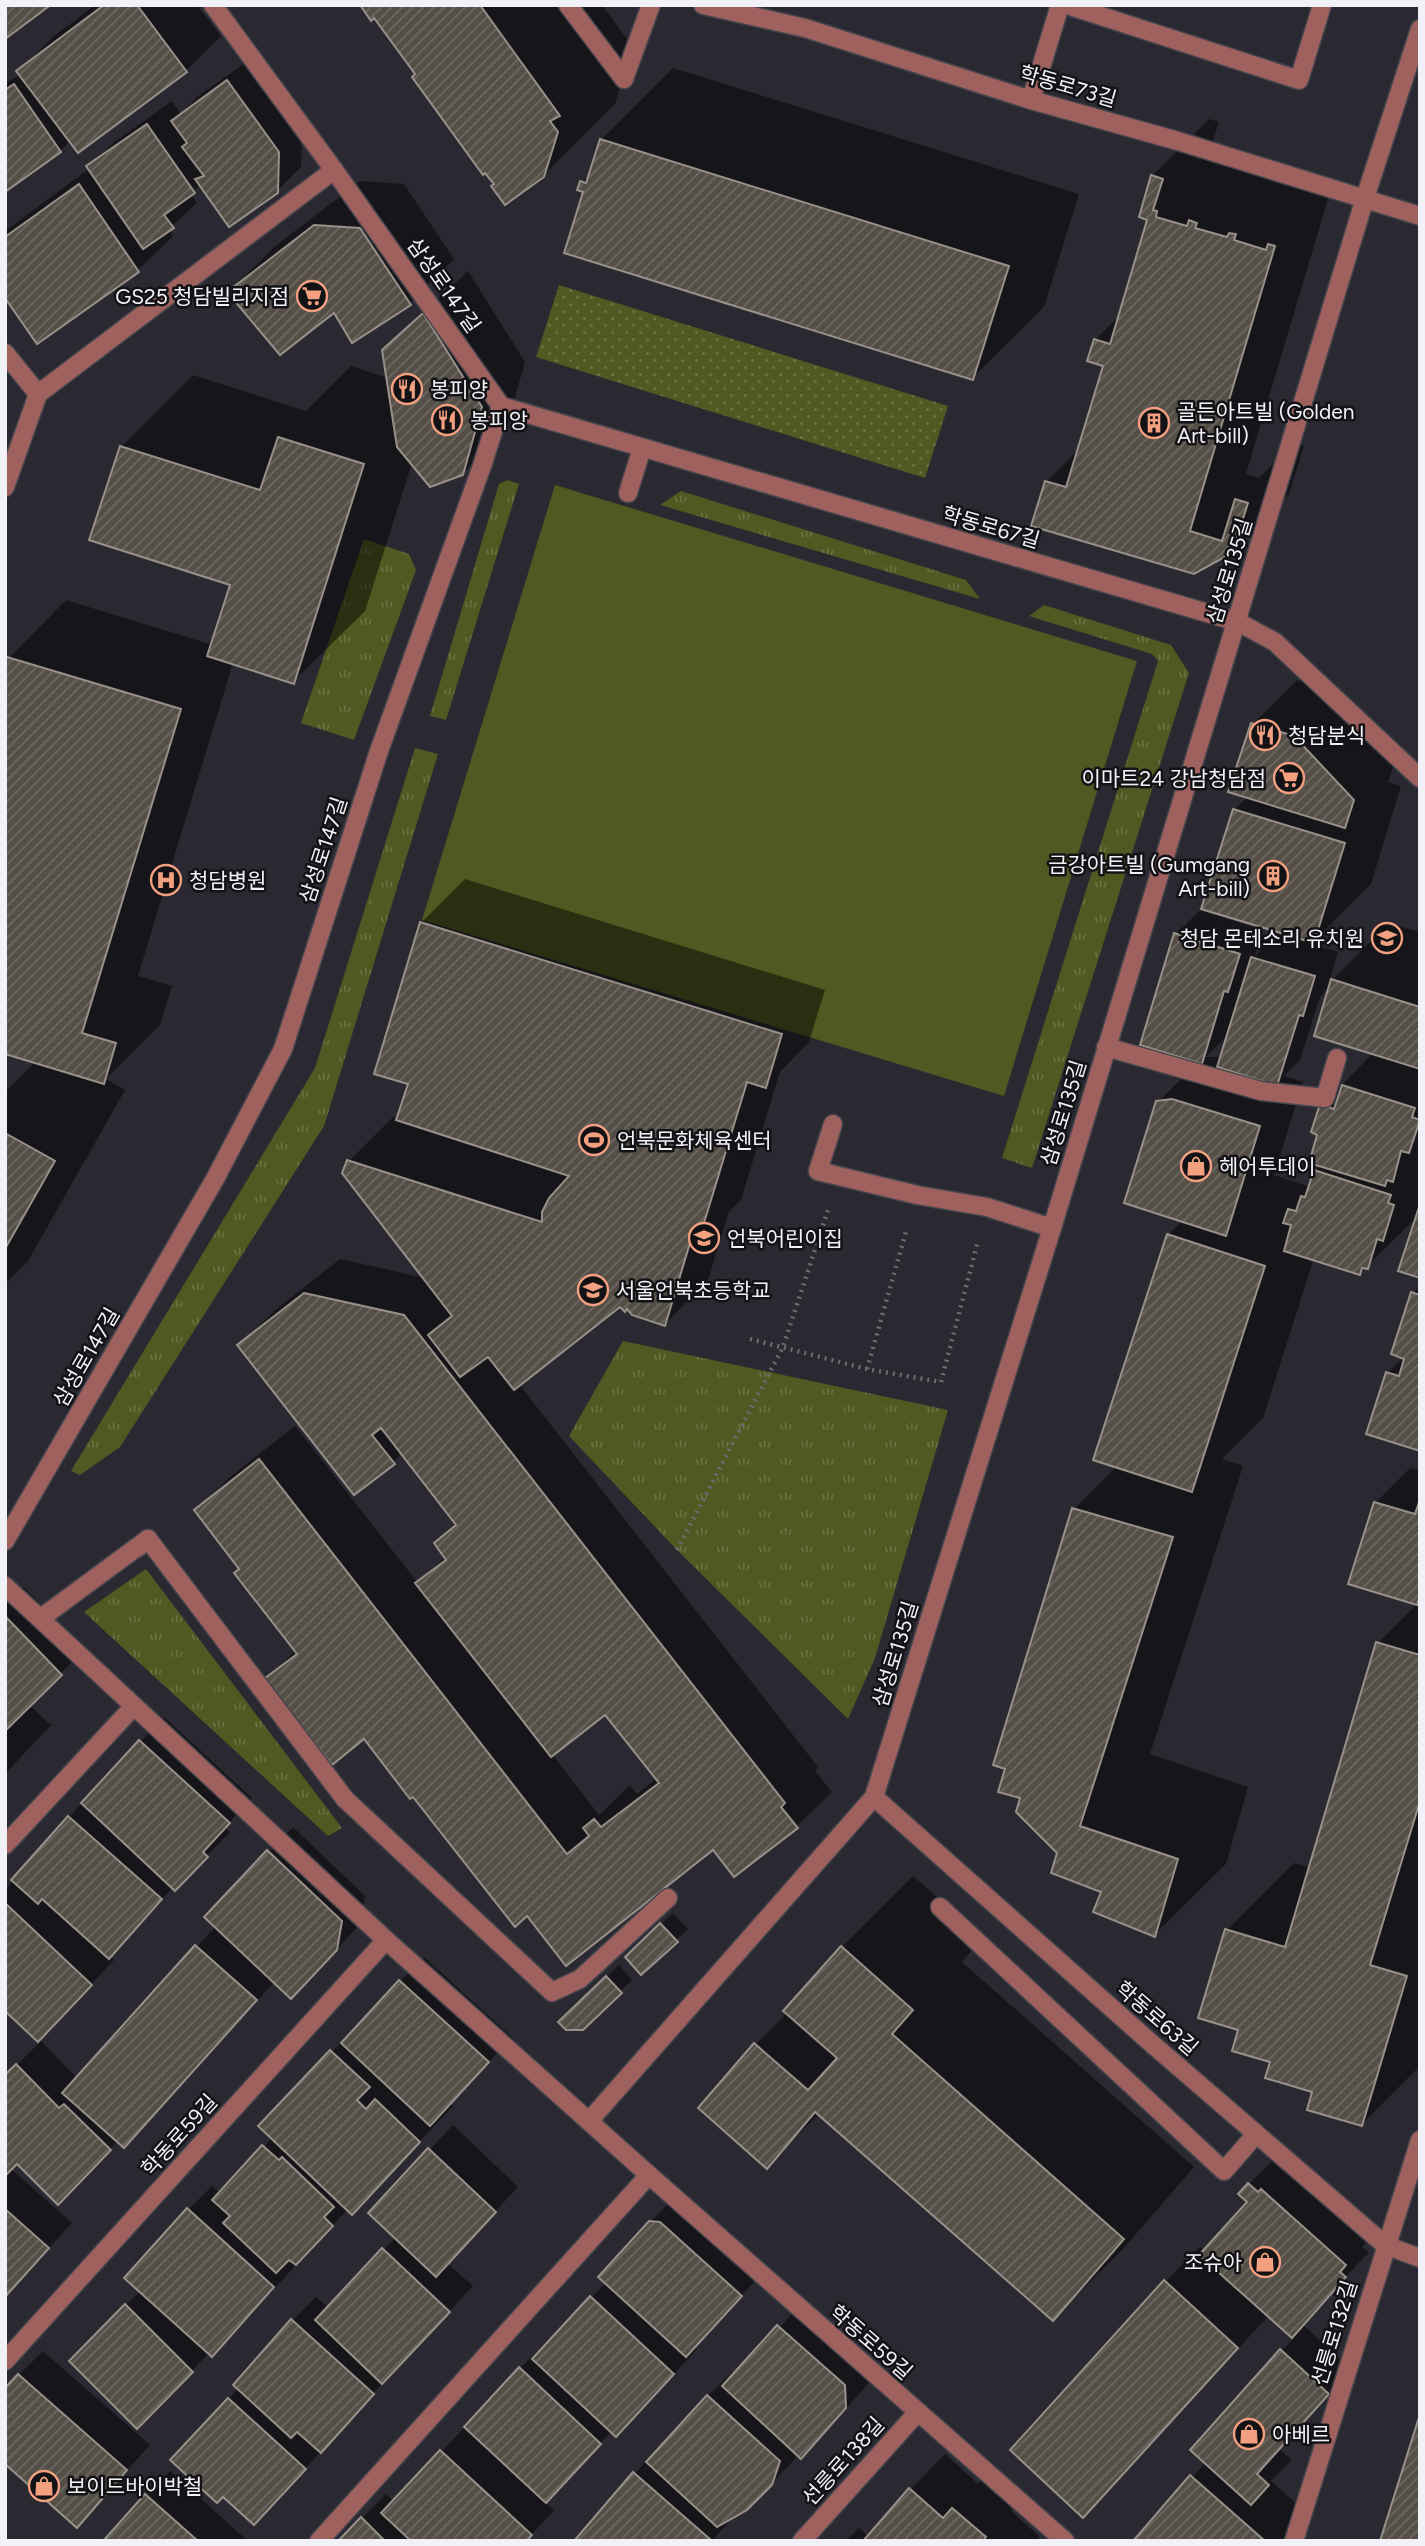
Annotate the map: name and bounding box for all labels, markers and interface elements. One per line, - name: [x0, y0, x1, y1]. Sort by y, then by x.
- street label: 학동로73길: [1016, 60, 1120, 112]
- street label: 삼성로147길: [402, 233, 486, 337]
- supermarket icon: GS25 청담빌리지점: [295, 279, 329, 313]
- place label: GS25 청담빌리지점: [115, 284, 289, 309]
- restaurant icon: 봉피양: [390, 372, 424, 406]
- place label: 봉피양: [430, 377, 488, 402]
- place label: 골든아트빌 (Golden Art-bill): [1177, 399, 1354, 448]
- restaurant icon: 봉피앙: [430, 403, 464, 437]
- building icon: 골든아트빌 (Golden Art-bill): [1137, 406, 1171, 440]
- place label: 봉피앙: [470, 408, 528, 433]
- street label: 학동로67길: [939, 501, 1043, 553]
- street label: 삼성로135길: [1201, 515, 1257, 627]
- restaurant icon: 청담분식: [1248, 718, 1282, 752]
- place label: 청담분식: [1288, 723, 1365, 748]
- supermarket icon: 이마트24 강남청담점: [1272, 761, 1306, 795]
- place label: 이마트24 강남청담점: [1081, 766, 1266, 791]
- street label: 삼성로147길: [294, 794, 352, 906]
- place label: 금강아트빌 (Gumgang Art-bill): [1048, 852, 1250, 901]
- building icon: 금강아트빌 (Gumgang Art-bill): [1256, 859, 1290, 893]
- hospital icon: 청담병원: [149, 863, 183, 897]
- place label: 청담병원: [189, 868, 266, 893]
- school or university icon: 청담 몬테소리 유치원: [1370, 921, 1404, 955]
- place label: 청담 몬테소리 유치원: [1180, 926, 1364, 951]
- street label: 삼성로135길: [1035, 1057, 1091, 1169]
- sports icon: 언북문화체육센터: [577, 1123, 611, 1157]
- place label: 언북문화체육센터: [617, 1128, 772, 1153]
- shop icon: 헤어투데이: [1179, 1149, 1213, 1183]
- place label: 헤어투데이: [1219, 1154, 1316, 1179]
- school or university icon: 언북어린이집: [687, 1221, 721, 1255]
- place label: 언북어린이집: [727, 1226, 843, 1251]
- school or university icon: 서울언북초등학교: [576, 1273, 610, 1307]
- place label: 서울언북초등학교: [616, 1278, 771, 1303]
- street label: 삼성로147길: [48, 1303, 124, 1411]
- street label: 삼성로135길: [867, 1598, 923, 1710]
- street label: 학동로63길: [1111, 1976, 1203, 2060]
- street label: 학동로59길: [136, 2089, 222, 2181]
- shop icon: 조슈아: [1248, 2245, 1282, 2279]
- place label: 조슈아: [1184, 2250, 1242, 2275]
- street label: 선릉로132길: [1306, 2277, 1362, 2389]
- street label: 학동로59길: [825, 2299, 917, 2385]
- street label: 선릉로138길: [797, 2412, 889, 2510]
- shop icon: 아베르: [1232, 2417, 1266, 2451]
- place label: 아베르: [1272, 2422, 1330, 2447]
- shop icon: 보이드바이박철: [27, 2469, 61, 2503]
- place label: 보이드바이박철: [67, 2474, 202, 2499]

